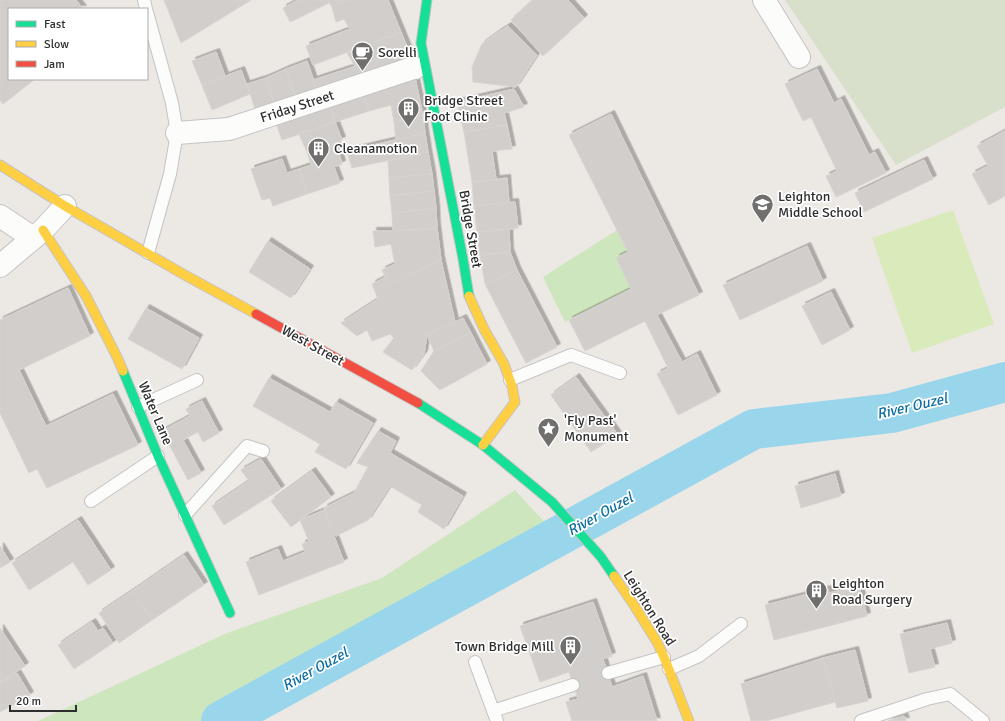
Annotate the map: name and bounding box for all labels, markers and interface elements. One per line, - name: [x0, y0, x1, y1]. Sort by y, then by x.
- legend: [8, 8, 148, 80]
- text: Fast: [44, 17, 65, 32]
- text: Slow: [44, 37, 69, 52]
- cafe icon: Sorelli: [349, 39, 375, 72]
- place label: Sorelli: [378, 44, 417, 61]
- text: Jam: [44, 57, 65, 72]
- street label: Friday Street: [258, 87, 336, 126]
- place label: Bridge Street Foot Clinic: [424, 92, 503, 125]
- building icon: Bridge Street Foot Clinic: [396, 95, 422, 128]
- building icon: Cleanamotion: [305, 135, 331, 168]
- place label: Cleanamotion: [334, 140, 417, 157]
- place label: Leighton Middle School: [778, 188, 863, 221]
- street label: Bridge Street: [455, 189, 486, 269]
- school or university icon: Leighton Middle School: [749, 191, 775, 224]
- street label: West Street: [278, 321, 347, 370]
- street label: Water Lane: [135, 379, 177, 447]
- water label: River Ouzel: [875, 389, 951, 423]
- place label: 'Fly Past' Monument: [564, 412, 629, 445]
- place icon: 'Fly Past' Monument: [536, 415, 562, 448]
- water label: River Ouzel: [564, 488, 637, 539]
- street label: Leighton Road: [620, 568, 679, 649]
- place label: Leighton Road Surgery: [832, 575, 912, 608]
- building icon: Leighton Road Surgery: [803, 578, 829, 611]
- building icon: Town Bridge Mill: [557, 633, 583, 666]
- place label: Town Bridge Mill: [455, 638, 554, 655]
- water label: River Ouzel: [279, 643, 352, 694]
- scale bar: [10, 687, 76, 713]
- text: 20 m: [16, 694, 41, 709]

